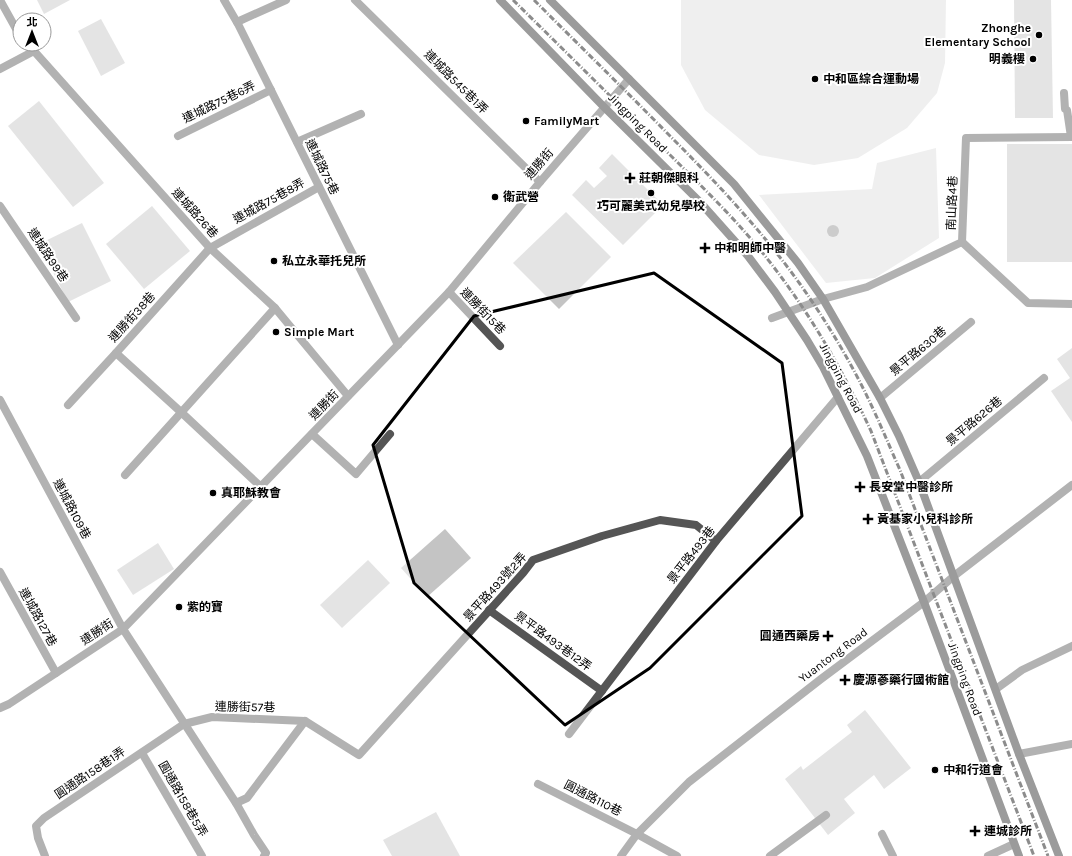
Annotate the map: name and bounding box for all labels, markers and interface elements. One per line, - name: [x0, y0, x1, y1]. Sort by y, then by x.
- north arrow: [12, 12, 52, 52]
- text: 北: [27, 16, 38, 29]
- place label: Zhonghe Elementary School: [924, 21, 1031, 49]
- marker: Zhonghe Elementary School: [1034, 30, 1044, 40]
- street label: 連城路545巷1弄: [421, 47, 491, 117]
- place label: 明義樓: [989, 52, 1025, 66]
- marker: 明義樓: [1028, 54, 1038, 64]
- place label: 中和區綜合運動場: [823, 72, 919, 86]
- marker: 中和區綜合運動場: [810, 74, 820, 84]
- street label: 連城路75巷6弄: [180, 78, 258, 126]
- street label: Jingping Road: [606, 91, 670, 155]
- place label: FamilyMart: [534, 114, 600, 128]
- marker: FamilyMart: [521, 116, 531, 126]
- street label: 連城路75巷: [302, 137, 342, 197]
- street label: 連勝街: [522, 146, 556, 182]
- place label: 莊朝傑眼科: [639, 171, 699, 185]
- marker: 莊朝傑眼科: [624, 172, 636, 184]
- street label: 南山路4巷: [944, 175, 960, 231]
- street label: 連城路75巷8弄: [231, 176, 307, 226]
- street label: 連城路26巷: [169, 185, 221, 241]
- marker: 巧可麗美式幼兒學校: [646, 188, 656, 198]
- place label: 衛武營: [503, 190, 539, 204]
- marker: 衛武營: [490, 192, 500, 202]
- place label: 巧可麗美式幼兒學校: [597, 199, 705, 213]
- street label: 連城路99巷: [25, 225, 71, 285]
- place label: 中和明師中醫: [714, 241, 786, 255]
- marker: 中和明師中醫: [699, 242, 711, 254]
- place label: 私立永華托兒所: [282, 254, 366, 268]
- marker: 私立永華托兒所: [269, 256, 279, 266]
- street label: 連勝街15巷: [458, 285, 508, 337]
- street label: 連勝街38巷: [106, 289, 158, 345]
- street label: 景平路630巷: [887, 323, 949, 379]
- place label: Simple Mart: [284, 325, 355, 339]
- marker: Simple Mart: [271, 327, 281, 337]
- street label: Jingping Road: [817, 340, 865, 416]
- street label: 連勝街: [306, 387, 342, 423]
- street label: 景平路626巷: [943, 394, 1005, 448]
- street label: 連城路109巷: [50, 477, 94, 541]
- place label: 長安堂中醫診所: [869, 480, 953, 494]
- marker: 長安堂中醫診所: [854, 481, 866, 493]
- place label: 真耶穌教會: [221, 486, 281, 500]
- marker: 真耶穌教會: [208, 488, 218, 498]
- place label: 黃基家小兒科診所: [877, 512, 973, 526]
- marker: 黃基家小兒科診所: [862, 513, 874, 525]
- street label: 景平路493巷: [664, 524, 718, 586]
- street label: 景平路493號2弄: [460, 550, 530, 624]
- street label: 連城路127巷: [16, 585, 60, 649]
- place label: 紫的寶: [187, 600, 223, 614]
- marker: 紫的寶: [174, 602, 184, 612]
- street label: 景平路493巷12弄: [512, 608, 594, 674]
- street label: 連勝街: [78, 616, 116, 648]
- street label: Yuantong Road: [796, 625, 870, 685]
- place label: 圓通西藥房: [760, 629, 820, 643]
- marker: 圓通西藥房: [823, 631, 833, 641]
- street label: Jingping Road: [945, 640, 985, 718]
- place label: 慶源蔘藥行國術館: [853, 673, 949, 687]
- marker: 慶源蔘藥行國術館: [840, 675, 850, 685]
- street label: 連勝街57巷: [215, 699, 275, 715]
- street label: 圓通路158巷1弄: [52, 744, 128, 802]
- street label: 圓通路158巷5弄: [156, 759, 210, 839]
- place label: 中和行道會: [943, 763, 1003, 777]
- marker: 中和行道會: [930, 765, 940, 775]
- street label: 圓通路110巷: [562, 777, 624, 819]
- place label: 連城診所: [984, 824, 1032, 838]
- marker: 連城診所: [969, 825, 981, 837]

